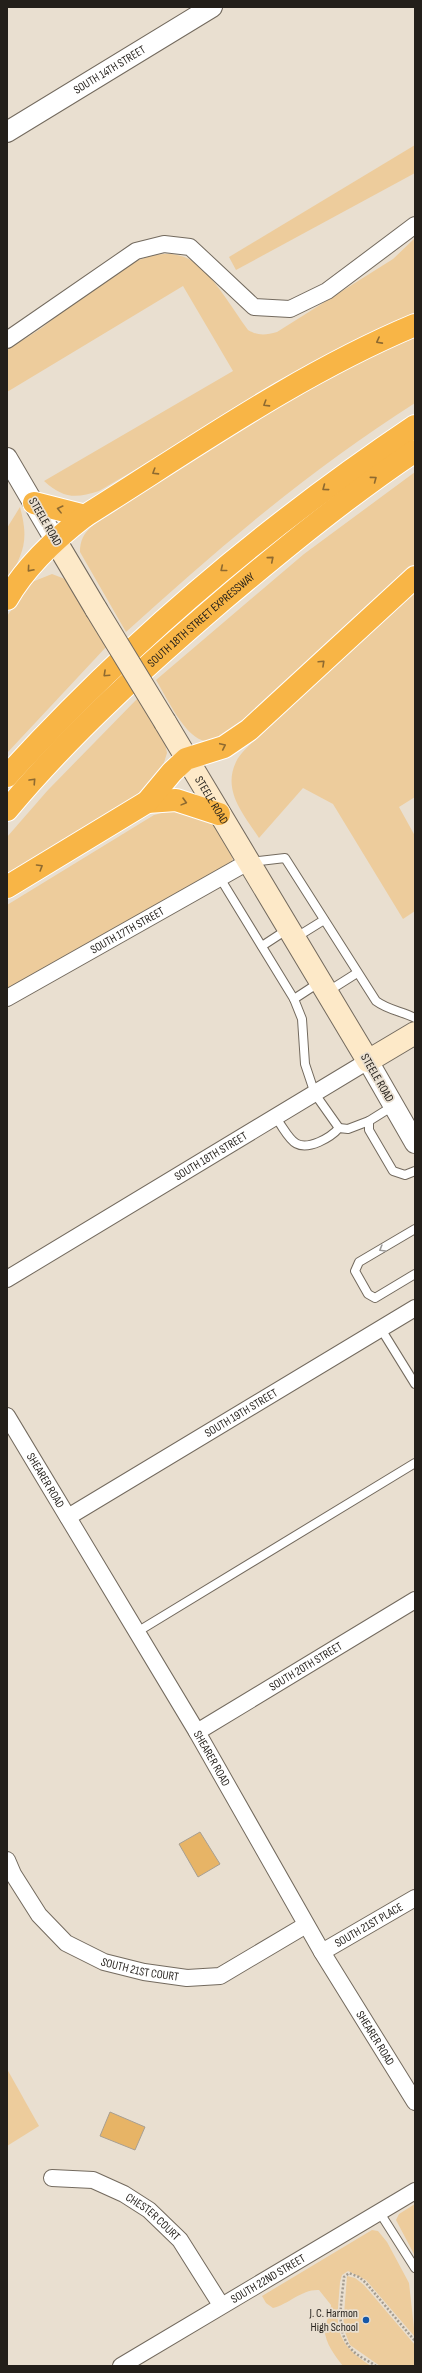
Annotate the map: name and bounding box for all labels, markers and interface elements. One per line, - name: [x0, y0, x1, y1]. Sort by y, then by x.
- street label: SOUTH 14TH STREET: [71, 42, 148, 97]
- one-way arrow: [376, 336, 383, 344]
- one-way arrow: [263, 399, 270, 406]
- one-way arrow: [152, 468, 159, 475]
- one-way arrow: [369, 477, 376, 484]
- one-way arrow: [323, 483, 330, 490]
- street label: STEELE ROAD: [25, 495, 65, 549]
- one-way arrow: [56, 505, 63, 514]
- one-way arrow: [266, 556, 274, 564]
- one-way arrow: [27, 564, 34, 571]
- one-way arrow: [221, 564, 228, 571]
- street label: SOUTH 18TH STREET EXPRESSWAY: [144, 569, 258, 670]
- one-way arrow: [317, 660, 325, 667]
- one-way arrow: [103, 670, 111, 677]
- one-way arrow: [219, 743, 226, 751]
- street label: STEELE ROAD: [192, 773, 232, 827]
- one-way arrow: [28, 778, 36, 786]
- one-way arrow: [181, 798, 187, 806]
- one-way arrow: [36, 864, 43, 871]
- street label: SOUTH 17TH STREET: [88, 903, 167, 957]
- street label: STEELE ROAD: [357, 1051, 397, 1105]
- street label: SOUTH 18TH STREET: [172, 1128, 250, 1184]
- one-way arrow: [379, 1244, 386, 1251]
- street label: SOUTH 19TH STREET: [202, 1385, 280, 1441]
- street label: SHEARER ROAD: [23, 1450, 68, 1511]
- street label: SOUTH 20TH STREET: [266, 1638, 345, 1694]
- street label: SHEARER ROAD: [190, 1728, 234, 1789]
- street label: SOUTH 21ST PLACE: [332, 1899, 406, 1951]
- street label: SOUTH 21ST COURT: [98, 1954, 180, 1984]
- street label: SHEARER ROAD: [353, 2008, 398, 2068]
- street label: CHESTER COURT: [123, 2189, 184, 2244]
- street label: SOUTH 22ND STREET: [228, 2251, 308, 2306]
- place label: J. C. Harmon High School: [309, 2306, 358, 2335]
- marker: J. C. Harmon High School: [361, 2315, 371, 2325]

